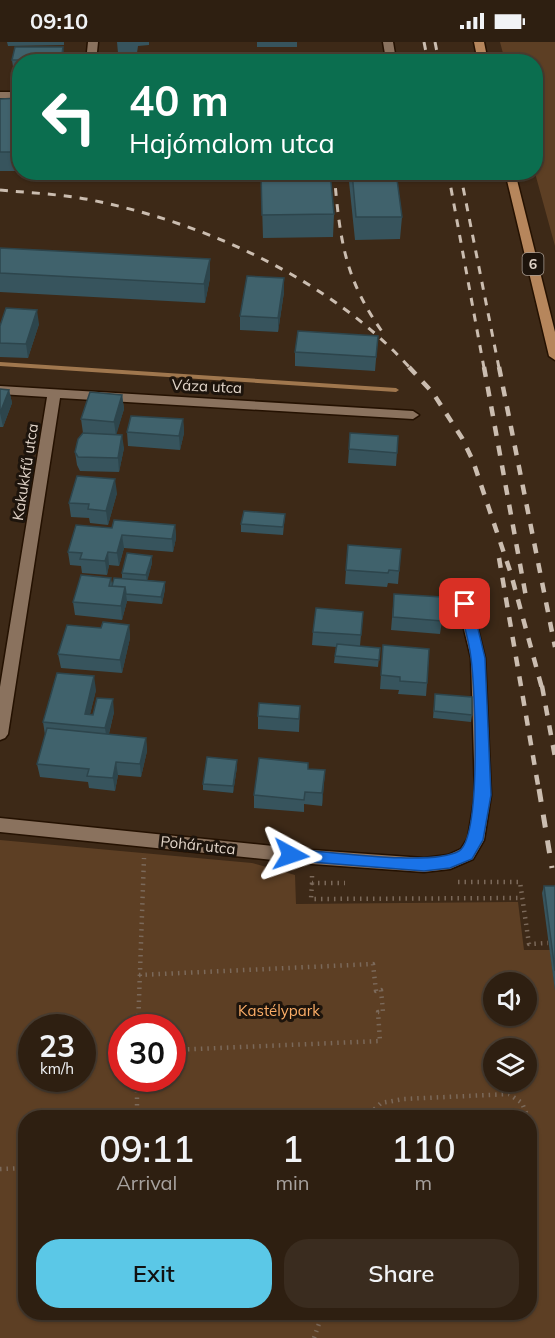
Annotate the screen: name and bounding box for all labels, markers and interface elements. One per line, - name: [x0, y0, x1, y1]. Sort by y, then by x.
- text: 09:10: [30, 7, 88, 35]
- text: 40 m: [129, 74, 229, 127]
- icon: left: [30, 78, 108, 156]
- text: Hajómalom utca: [129, 126, 335, 160]
- road number: 6: [522, 253, 544, 275]
- street label: Váza utca: [171, 375, 243, 397]
- street label: Kakukkfű utca: [8, 422, 42, 522]
- pin: [439, 578, 490, 629]
- icon: arrive: [448, 587, 481, 620]
- position arrow: [259, 823, 323, 887]
- street label: Pohár utca: [160, 832, 236, 858]
- map controls: [483, 972, 537, 1092]
- button: sound: [483, 972, 537, 1026]
- park label: Kastélypark: [238, 1001, 320, 1020]
- speed limit sign: 30: [108, 1014, 186, 1092]
- text: 23: [39, 1027, 75, 1065]
- button: layers: [483, 1038, 537, 1092]
- text: km/h: [40, 1059, 74, 1078]
- text: 09:11: [99, 1126, 194, 1171]
- text: 1: [282, 1126, 303, 1171]
- text: 110: [391, 1126, 456, 1171]
- text: Arrival: [116, 1170, 177, 1195]
- text: min: [276, 1170, 310, 1195]
- text: m: [415, 1170, 432, 1195]
- button: Exit: [36, 1239, 272, 1308]
- button: Share: [284, 1239, 519, 1308]

